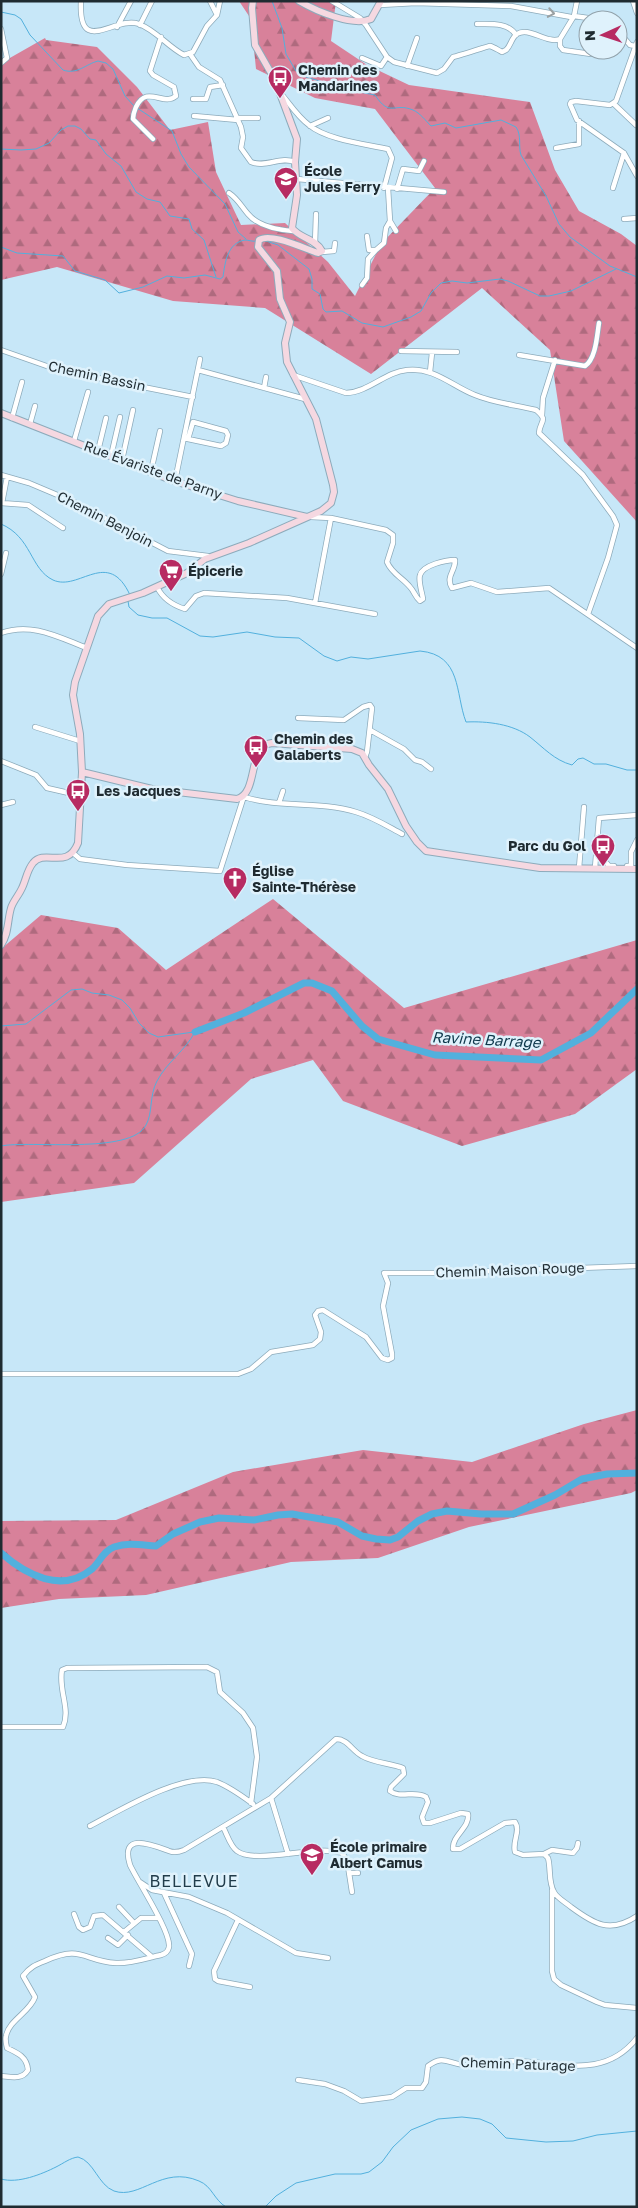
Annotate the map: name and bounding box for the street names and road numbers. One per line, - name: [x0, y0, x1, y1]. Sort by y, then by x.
- street label: Chemin Bassin: [47, 357, 147, 394]
- street label: Rue Évariste de Parny: [82, 437, 225, 502]
- street label: Chemin Benjoin: [55, 487, 156, 550]
- street label: Chemin Maison Rouge: [435, 1258, 585, 1281]
- street label: Chemin Paturage: [460, 2053, 576, 2074]

